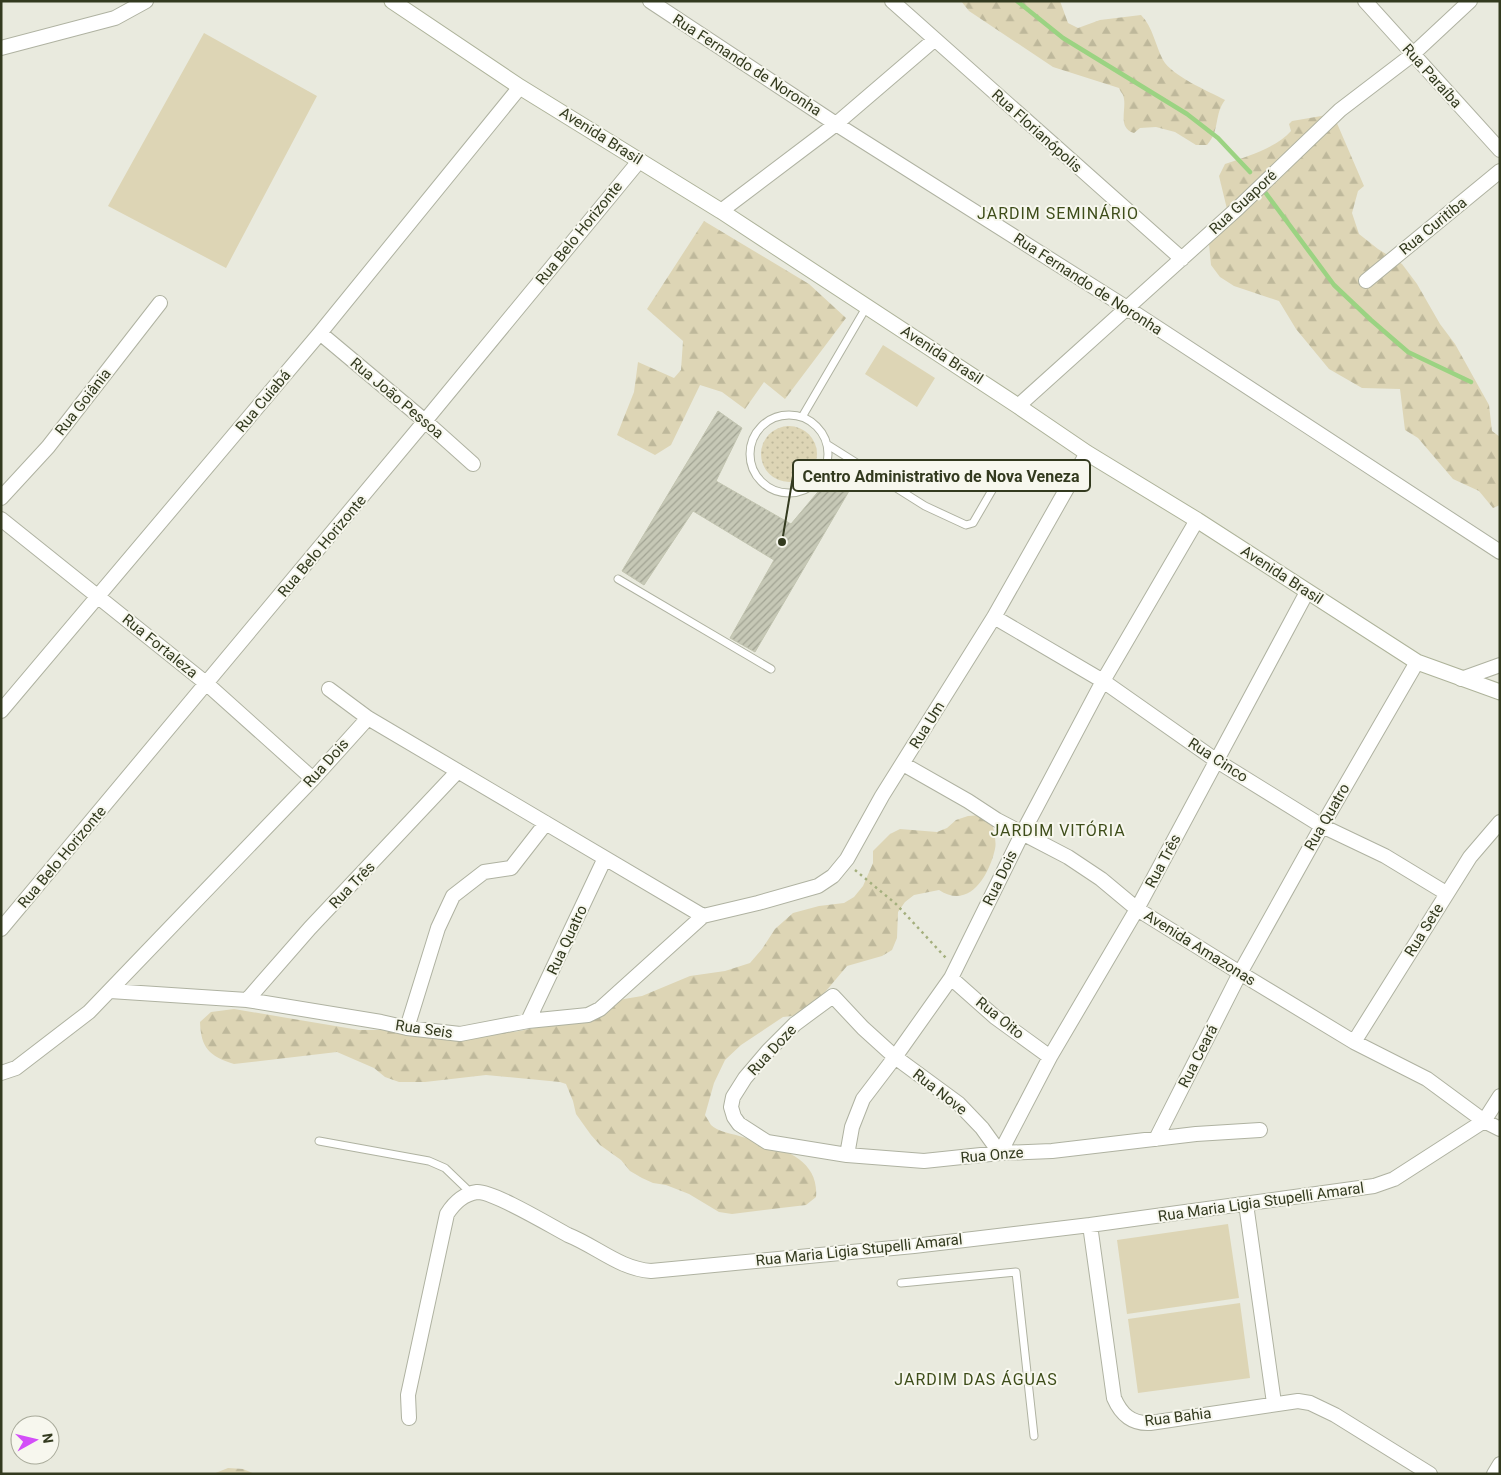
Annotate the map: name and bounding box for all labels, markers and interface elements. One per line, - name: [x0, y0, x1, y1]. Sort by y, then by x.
- street label: Rua Fernando de Noronha: [669, 10, 825, 120]
- street label: Rua Paraíba: [1398, 40, 1466, 112]
- street label: Rua Florianópolis: [988, 86, 1086, 176]
- street label: Avenida Brasil: [556, 103, 646, 169]
- street label: Rua Guaporé: [1205, 166, 1281, 238]
- street label: Rua Belo Horizonte: [532, 178, 626, 288]
- street label: Rua Curitiba: [1396, 193, 1470, 259]
- district label: JARDIM SEMINÁRIO: [977, 204, 1139, 223]
- street label: Rua Fernando de Noronha: [1010, 229, 1166, 339]
- street label: Avenida Brasil: [898, 322, 986, 388]
- street label: Rua João Pessoa: [347, 354, 447, 442]
- street label: Rua Goiânia: [51, 365, 115, 439]
- street label: Rua Cuiabá: [232, 366, 294, 436]
- callout: Centro Administrativo de Nova Veneza: [793, 460, 1090, 491]
- text: Centro Administrativo de Nova Veneza: [802, 467, 1080, 486]
- street label: Rua Belo Horizonte: [274, 491, 370, 601]
- street label: Avenida Brasil: [1238, 542, 1326, 608]
- street label: Rua Fortaleza: [119, 610, 201, 682]
- street label: Rua Um: [906, 698, 948, 752]
- street label: Rua Cinco: [1185, 734, 1251, 786]
- street label: Rua Dois: [300, 735, 352, 791]
- street label: Rua Quatro: [1301, 780, 1353, 854]
- street label: Rua Belo Horizonte: [14, 802, 110, 912]
- district label: JARDIM VITÓRIA: [990, 820, 1126, 840]
- street label: Rua Três: [1141, 831, 1185, 891]
- street label: Rua Dois: [979, 847, 1021, 909]
- street label: Rua Três: [325, 858, 379, 912]
- street label: Rua Sete: [1401, 900, 1447, 960]
- street label: Rua Quatro: [543, 902, 591, 978]
- street label: Avenida Amazonas: [1141, 906, 1259, 990]
- street label: Rua Oito: [972, 993, 1028, 1043]
- street label: Rua Seis: [394, 1016, 454, 1042]
- street label: Rua Doze: [744, 1021, 800, 1079]
- street label: Rua Ceará: [1174, 1022, 1222, 1090]
- street label: Rua Nove: [909, 1065, 971, 1119]
- street label: Rua Onze: [960, 1143, 1024, 1167]
- street label: Rua Maria Ligia Stupelli Amaral: [1157, 1179, 1365, 1225]
- street label: Rua Maria Ligia Stupelli Amaral: [755, 1230, 963, 1270]
- district label: JARDIM DAS ÁGUAS: [894, 1370, 1058, 1389]
- street label: Rua Bahia: [1144, 1404, 1212, 1430]
- north arrow: [10, 1415, 60, 1465]
- text: N: [39, 1432, 56, 1444]

